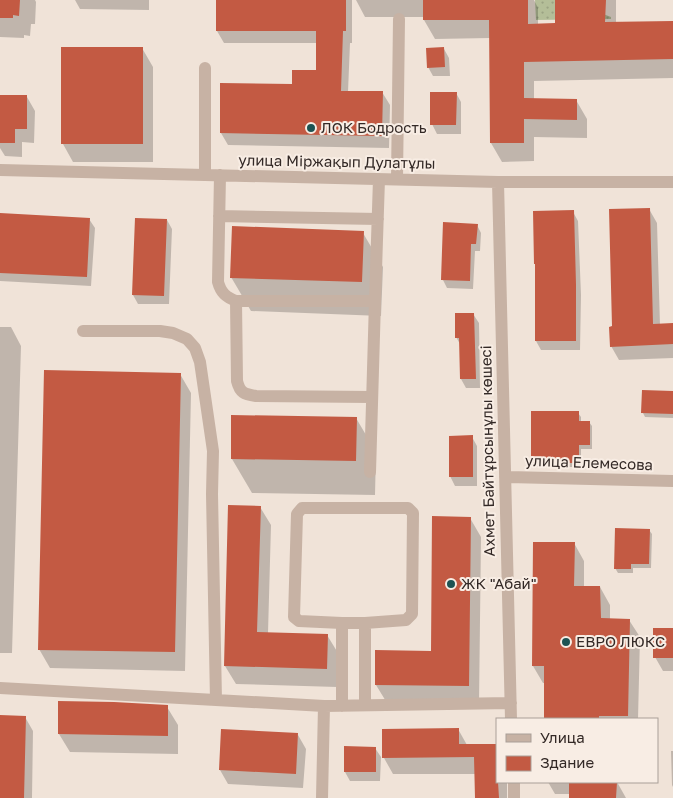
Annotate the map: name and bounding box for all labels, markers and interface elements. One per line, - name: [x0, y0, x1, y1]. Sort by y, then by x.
- place label: ЛОК Бодрость: [321, 118, 427, 136]
- marker: ЛОК Бодрость: [305, 122, 317, 134]
- street label: улица Міржақып Дулатұлы: [238, 150, 436, 173]
- street label: Ахмет Байтұрсынұлы көшесі: [476, 345, 499, 557]
- street label: улица Елемесова: [525, 451, 653, 473]
- place label: ЖК "Абай": [461, 574, 537, 592]
- marker: ЖК "Абай": [445, 578, 457, 590]
- place label: ЕВРО ЛЮКС: [576, 632, 665, 650]
- marker: ЕВРО ЛЮКС: [560, 636, 572, 648]
- legend: [496, 718, 658, 783]
- text: Улица: [540, 728, 585, 746]
- text: Здание: [540, 753, 594, 771]

